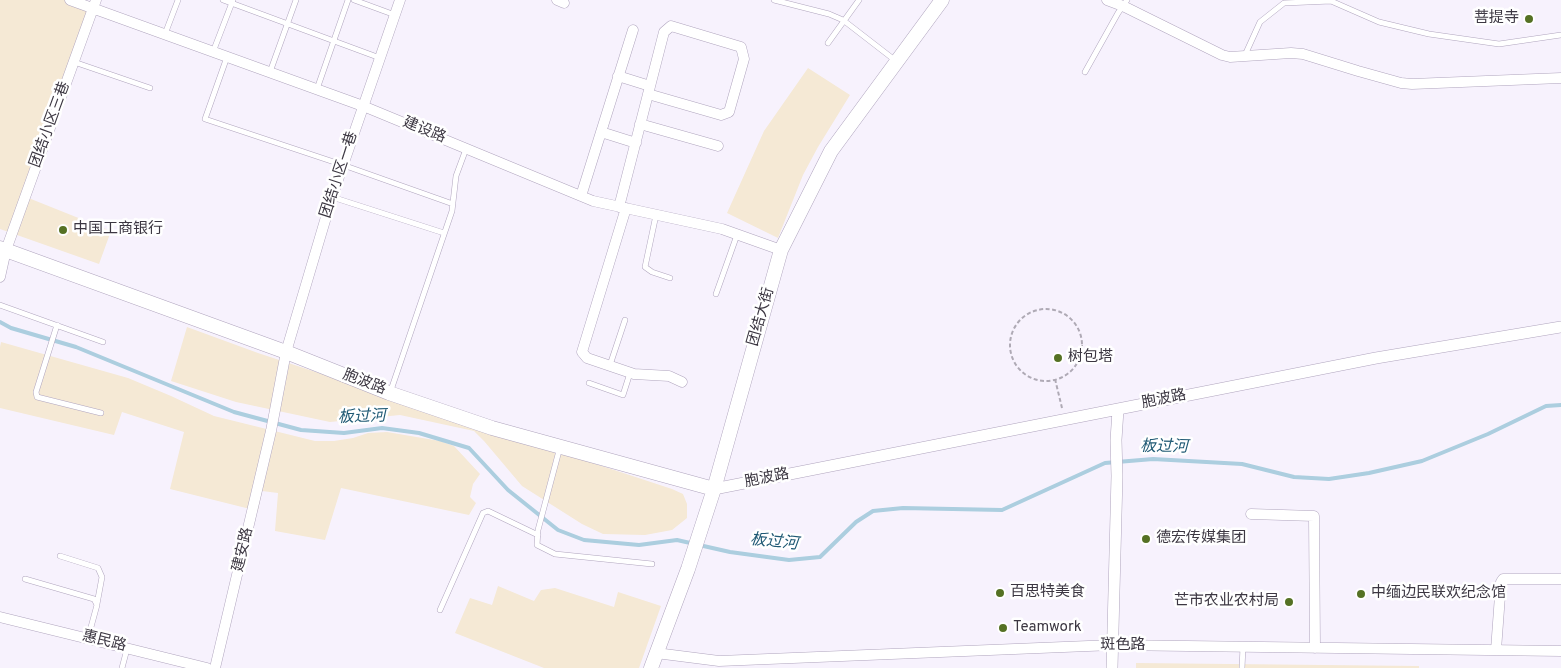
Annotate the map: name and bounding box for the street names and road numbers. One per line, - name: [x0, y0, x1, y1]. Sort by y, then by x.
- street label: 团结小区三巷: [27, 80, 75, 170]
- street label: 建设路: [400, 114, 448, 148]
- street label: 团结小区一巷: [318, 129, 362, 221]
- street label: 团结大街: [745, 286, 779, 348]
- street label: 胞波路: [340, 367, 388, 399]
- street label: 胞波路: [1140, 387, 1188, 413]
- street label: 胞波路: [743, 466, 791, 492]
- street label: 建安路: [230, 526, 258, 574]
- street label: 惠民路: [80, 628, 128, 656]
- street label: 斑色路: [1101, 637, 1145, 655]

